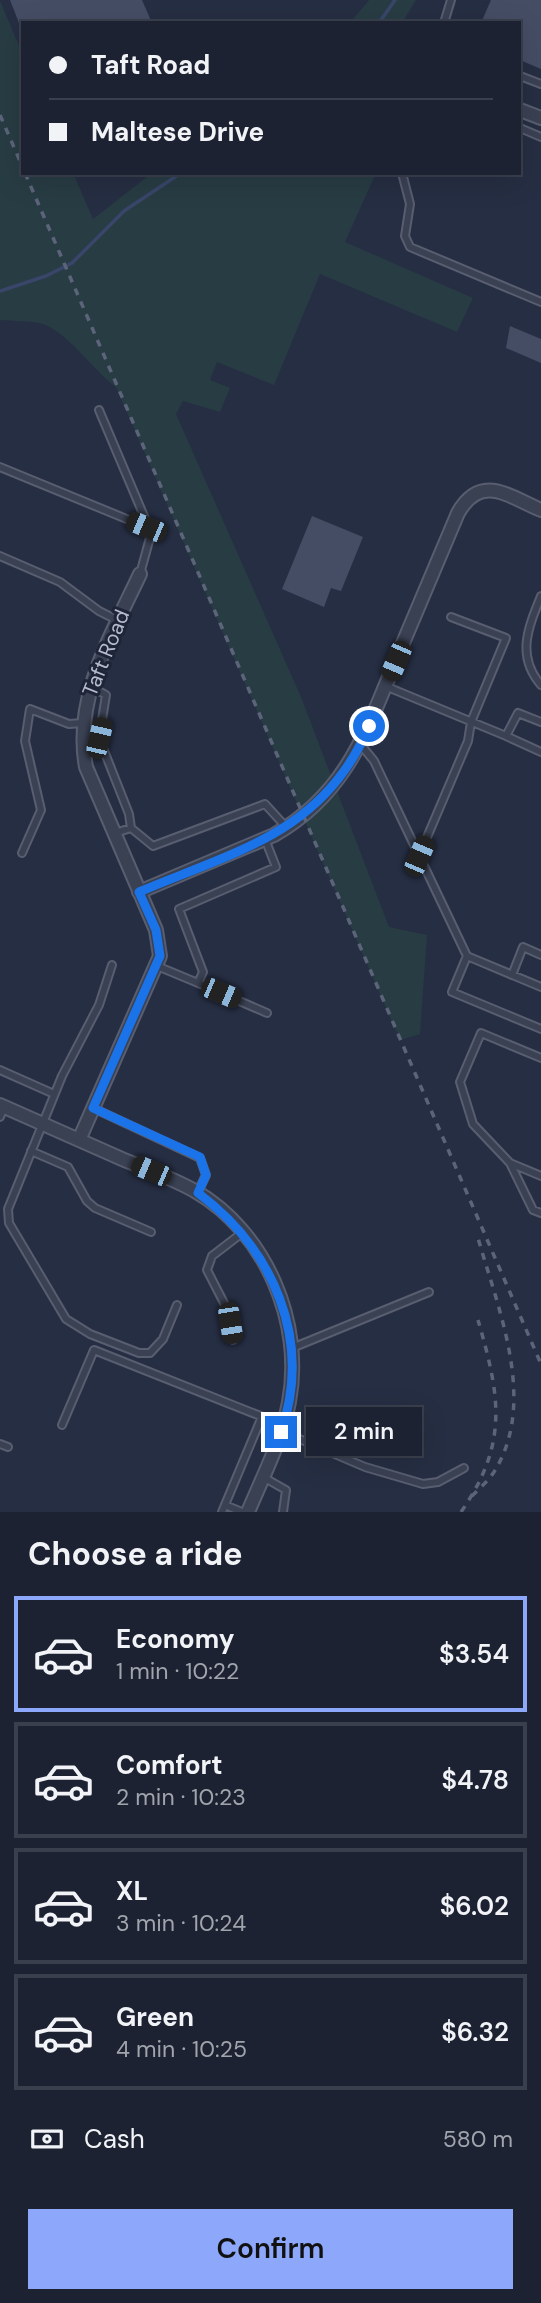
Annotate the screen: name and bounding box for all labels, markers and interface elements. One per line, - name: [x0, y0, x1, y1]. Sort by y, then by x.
- text: Taft Road: [91, 48, 210, 82]
- text: Maltese Drive: [91, 115, 264, 149]
- car: [123, 509, 170, 545]
- street label: Taft Road: [76, 605, 136, 701]
- car: [379, 638, 414, 684]
- route start: [353, 710, 385, 742]
- car: [85, 715, 114, 761]
- car: [402, 833, 437, 879]
- car: [198, 975, 245, 1011]
- car: [128, 1153, 175, 1189]
- car: [217, 1301, 244, 1345]
- callout: 2 min: [306, 1408, 421, 1456]
- route end: [265, 1416, 297, 1448]
- text: 2 min: [334, 1416, 394, 1446]
- text: Choose a ride: [28, 1533, 243, 1575]
- text: Economy: [116, 1622, 234, 1656]
- icon: car: [32, 1623, 95, 1686]
- text: $3.54: [439, 1637, 509, 1671]
- text: 1 min · 10:22: [116, 1656, 239, 1686]
- text: Comfort: [116, 1748, 222, 1782]
- icon: car: [32, 1749, 95, 1812]
- text: $4.78: [442, 1763, 509, 1797]
- text: 2 min · 10:23: [116, 1782, 246, 1812]
- text: XL: [116, 1874, 148, 1908]
- icon: car: [32, 1875, 95, 1938]
- text: $6.02: [440, 1889, 509, 1923]
- text: 3 min · 10:24: [116, 1908, 246, 1938]
- text: Green: [116, 2000, 194, 2034]
- icon: car: [32, 2001, 95, 2064]
- text: $6.32: [441, 2015, 509, 2049]
- text: 4 min · 10:25: [116, 2034, 247, 2064]
- icon: cash: [28, 2120, 66, 2158]
- text: Cash: [84, 2122, 145, 2156]
- text: 580 m: [443, 2124, 513, 2154]
- button: Confirm: [28, 2209, 513, 2289]

